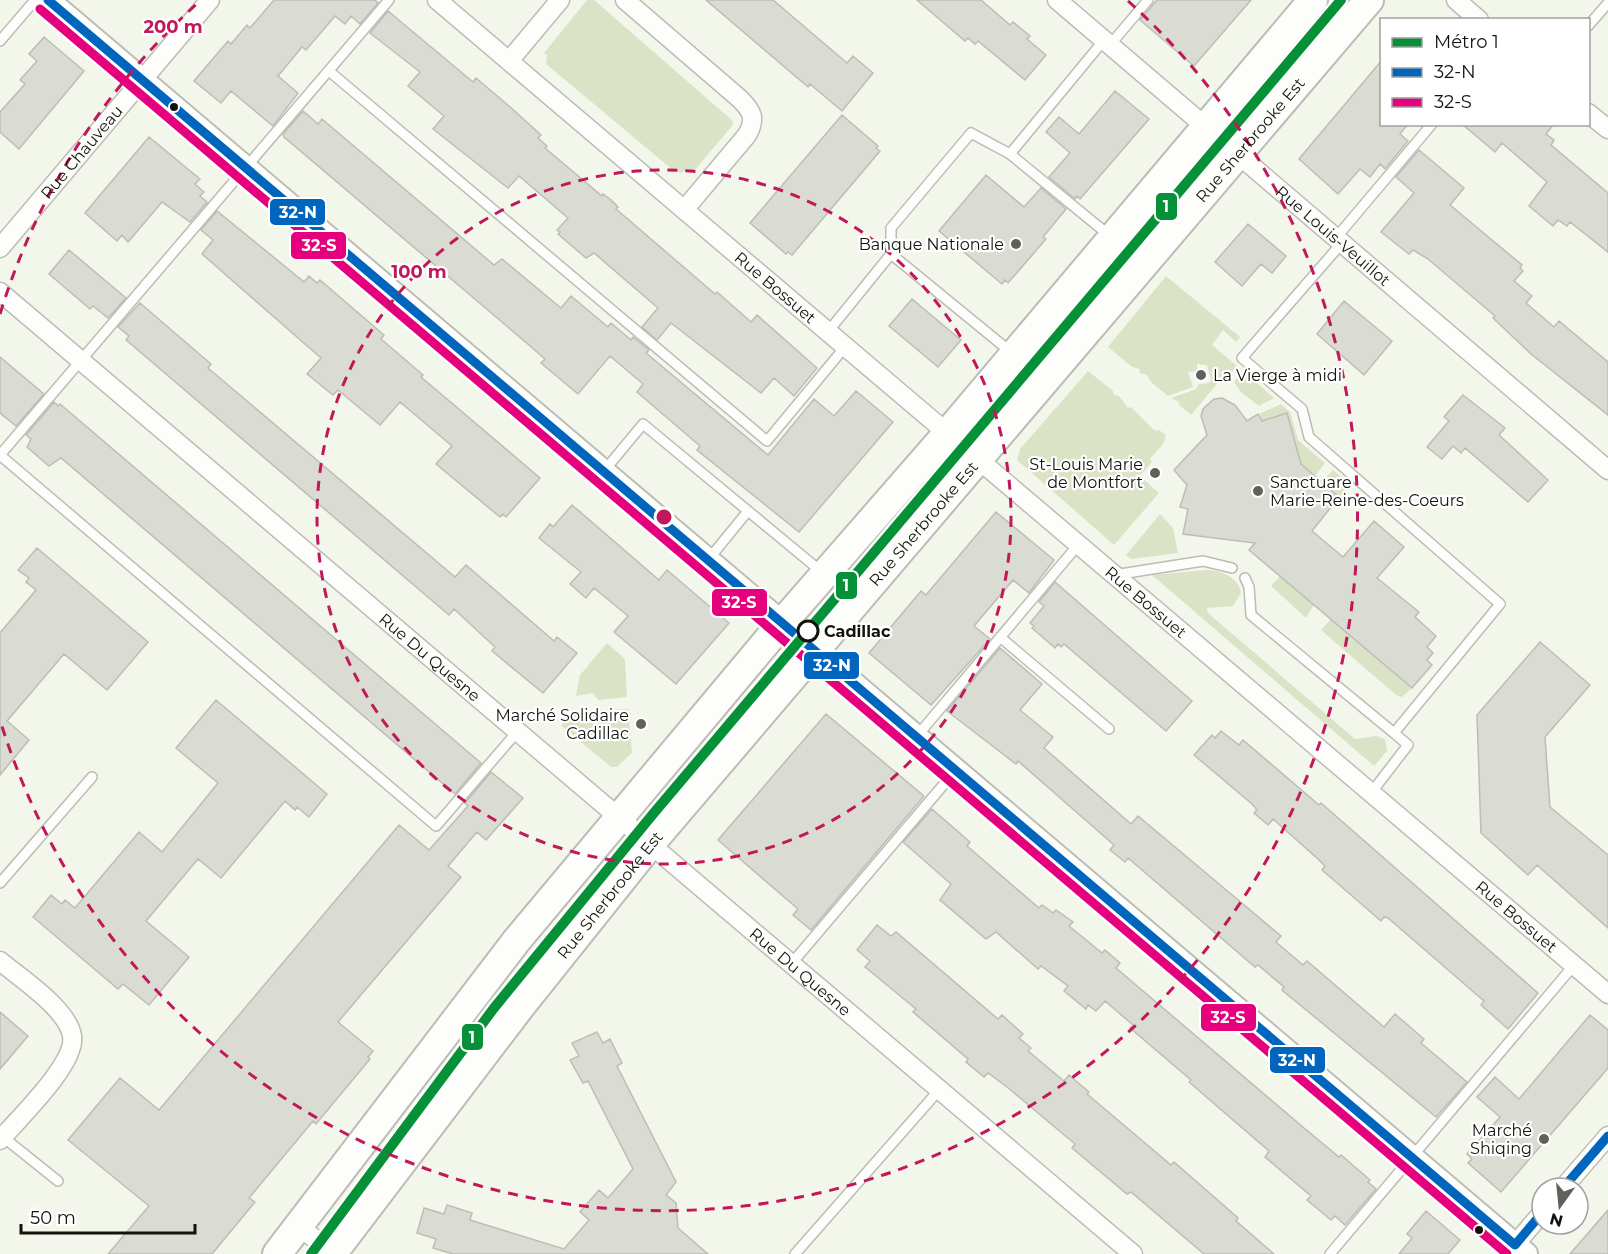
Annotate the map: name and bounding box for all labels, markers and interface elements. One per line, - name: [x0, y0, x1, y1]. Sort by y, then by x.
- text: 200 m: [143, 16, 203, 38]
- legend: [1380, 18, 1590, 126]
- text: Métro 1: [1434, 31, 1499, 53]
- text: 32-N: [1434, 61, 1476, 83]
- street label: Rue Sherbrooke Est: [1192, 73, 1309, 206]
- text: 32-S: [1434, 91, 1472, 113]
- street label: Rue Chauveau: [37, 101, 127, 203]
- unlabelled marker: [168, 101, 180, 113]
- street label: Rue Louis-Veuillot: [1272, 182, 1394, 290]
- line badge: 1: [1155, 192, 1178, 221]
- text: 1: [1163, 197, 1169, 216]
- line badge: 32-N: [269, 198, 326, 226]
- text: 32-N: [278, 203, 317, 222]
- line badge: 32-S: [290, 231, 347, 260]
- place label: Banque Nationale: [859, 235, 1004, 254]
- text: 32-S: [301, 236, 336, 255]
- marker: Banque Nationale: [1009, 237, 1023, 251]
- street label: Rue Bossuet: [731, 248, 820, 328]
- text: 100 m: [391, 261, 447, 283]
- place label: La Vierge à midi: [1213, 366, 1342, 385]
- marker: La Vierge à midi: [1194, 368, 1208, 382]
- place label: St-Louis Marie de Montfort: [1029, 455, 1144, 492]
- street label: Rue Sherbrooke Est: [865, 457, 982, 590]
- marker: St-Louis Marie de Montfort: [1148, 466, 1162, 480]
- place label: Sanctuare Marie-Reine-des-Coeurs: [1270, 473, 1464, 510]
- marker: Sanctuare Marie-Reine-des-Coeurs: [1251, 484, 1265, 498]
- centre of rings: [654, 507, 674, 527]
- street label: Rue Bossuet: [1101, 562, 1191, 642]
- line badge: 1: [835, 571, 858, 600]
- text: 1: [843, 576, 849, 595]
- line badge: 32-S: [711, 588, 768, 617]
- text: 32-S: [721, 593, 756, 612]
- street label: Rue Du Quesne: [375, 609, 484, 706]
- marker: Cadillac: [797, 620, 819, 642]
- place label: Cadillac: [824, 622, 891, 641]
- line badge: 32-N: [803, 651, 860, 680]
- text: 32-N: [812, 656, 851, 675]
- place label: Marché Solidaire Cadillac: [496, 706, 629, 743]
- marker: Marché Solidaire Cadillac: [634, 717, 648, 731]
- street label: Rue Sherbrooke Est: [553, 827, 667, 963]
- street label: Rue Bossuet: [1472, 877, 1561, 957]
- street label: Rue Du Quesne: [746, 924, 854, 1020]
- line badge: 32-S: [1200, 1003, 1257, 1032]
- text: 32-S: [1210, 1008, 1245, 1027]
- line badge: 1: [461, 1023, 484, 1051]
- text: 1: [469, 1028, 475, 1047]
- line badge: 32-N: [1269, 1046, 1326, 1074]
- text: 32-N: [1277, 1051, 1316, 1070]
- place label: Marché Shiqing: [1470, 1121, 1532, 1158]
- marker: Marché Shiqing: [1537, 1132, 1551, 1146]
- north arrow: [1530, 1176, 1590, 1236]
- scale bar: [21, 1197, 195, 1235]
- text: 50 m: [30, 1207, 76, 1229]
- text: N: [1548, 1209, 1565, 1231]
- unlabelled marker: [1473, 1224, 1485, 1236]

